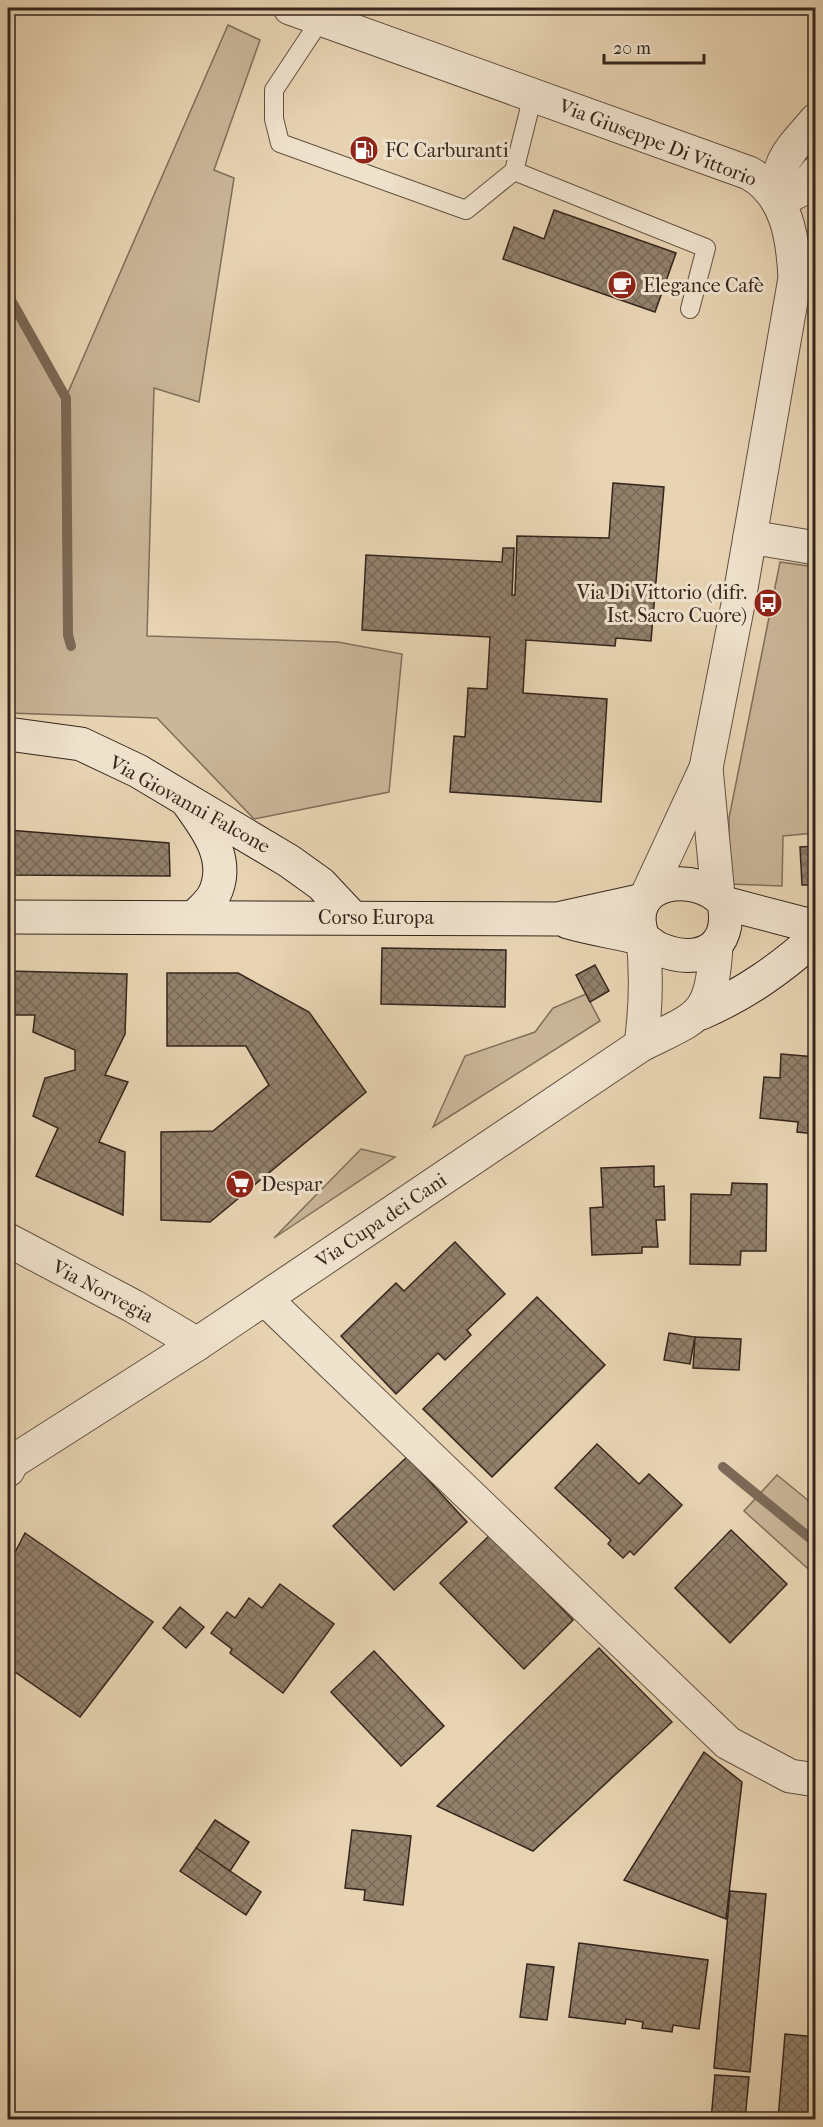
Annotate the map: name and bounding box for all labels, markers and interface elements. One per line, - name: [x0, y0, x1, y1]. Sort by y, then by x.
- scale bar: [604, 27, 704, 65]
- text: 20 m: [613, 38, 651, 59]
- street label: Via Giuseppe Di Vittorio: [555, 94, 760, 191]
- fuel station icon: FC Carburanti: [348, 134, 380, 166]
- place label: FC Carburanti: [385, 139, 509, 162]
- cafe icon: Elegance Cafè: [606, 269, 638, 301]
- place label: Elegance Cafè: [643, 274, 764, 297]
- place label: Via Di Vittorio (difr. Ist. Sacro Cuore): [576, 581, 747, 627]
- bus stop icon: Via Di Vittorio (difr. Ist. Sacro Cuore): [752, 587, 784, 619]
- street label: Via Giovanni Falcone: [105, 750, 274, 858]
- street label: Corso Europa: [318, 906, 435, 929]
- supermarket icon: Despar: [224, 1168, 256, 1200]
- street label: Via Cupa dei Cani: [311, 1168, 451, 1273]
- place label: Despar: [261, 1173, 323, 1196]
- street label: Via Norvegia: [47, 1255, 158, 1328]

